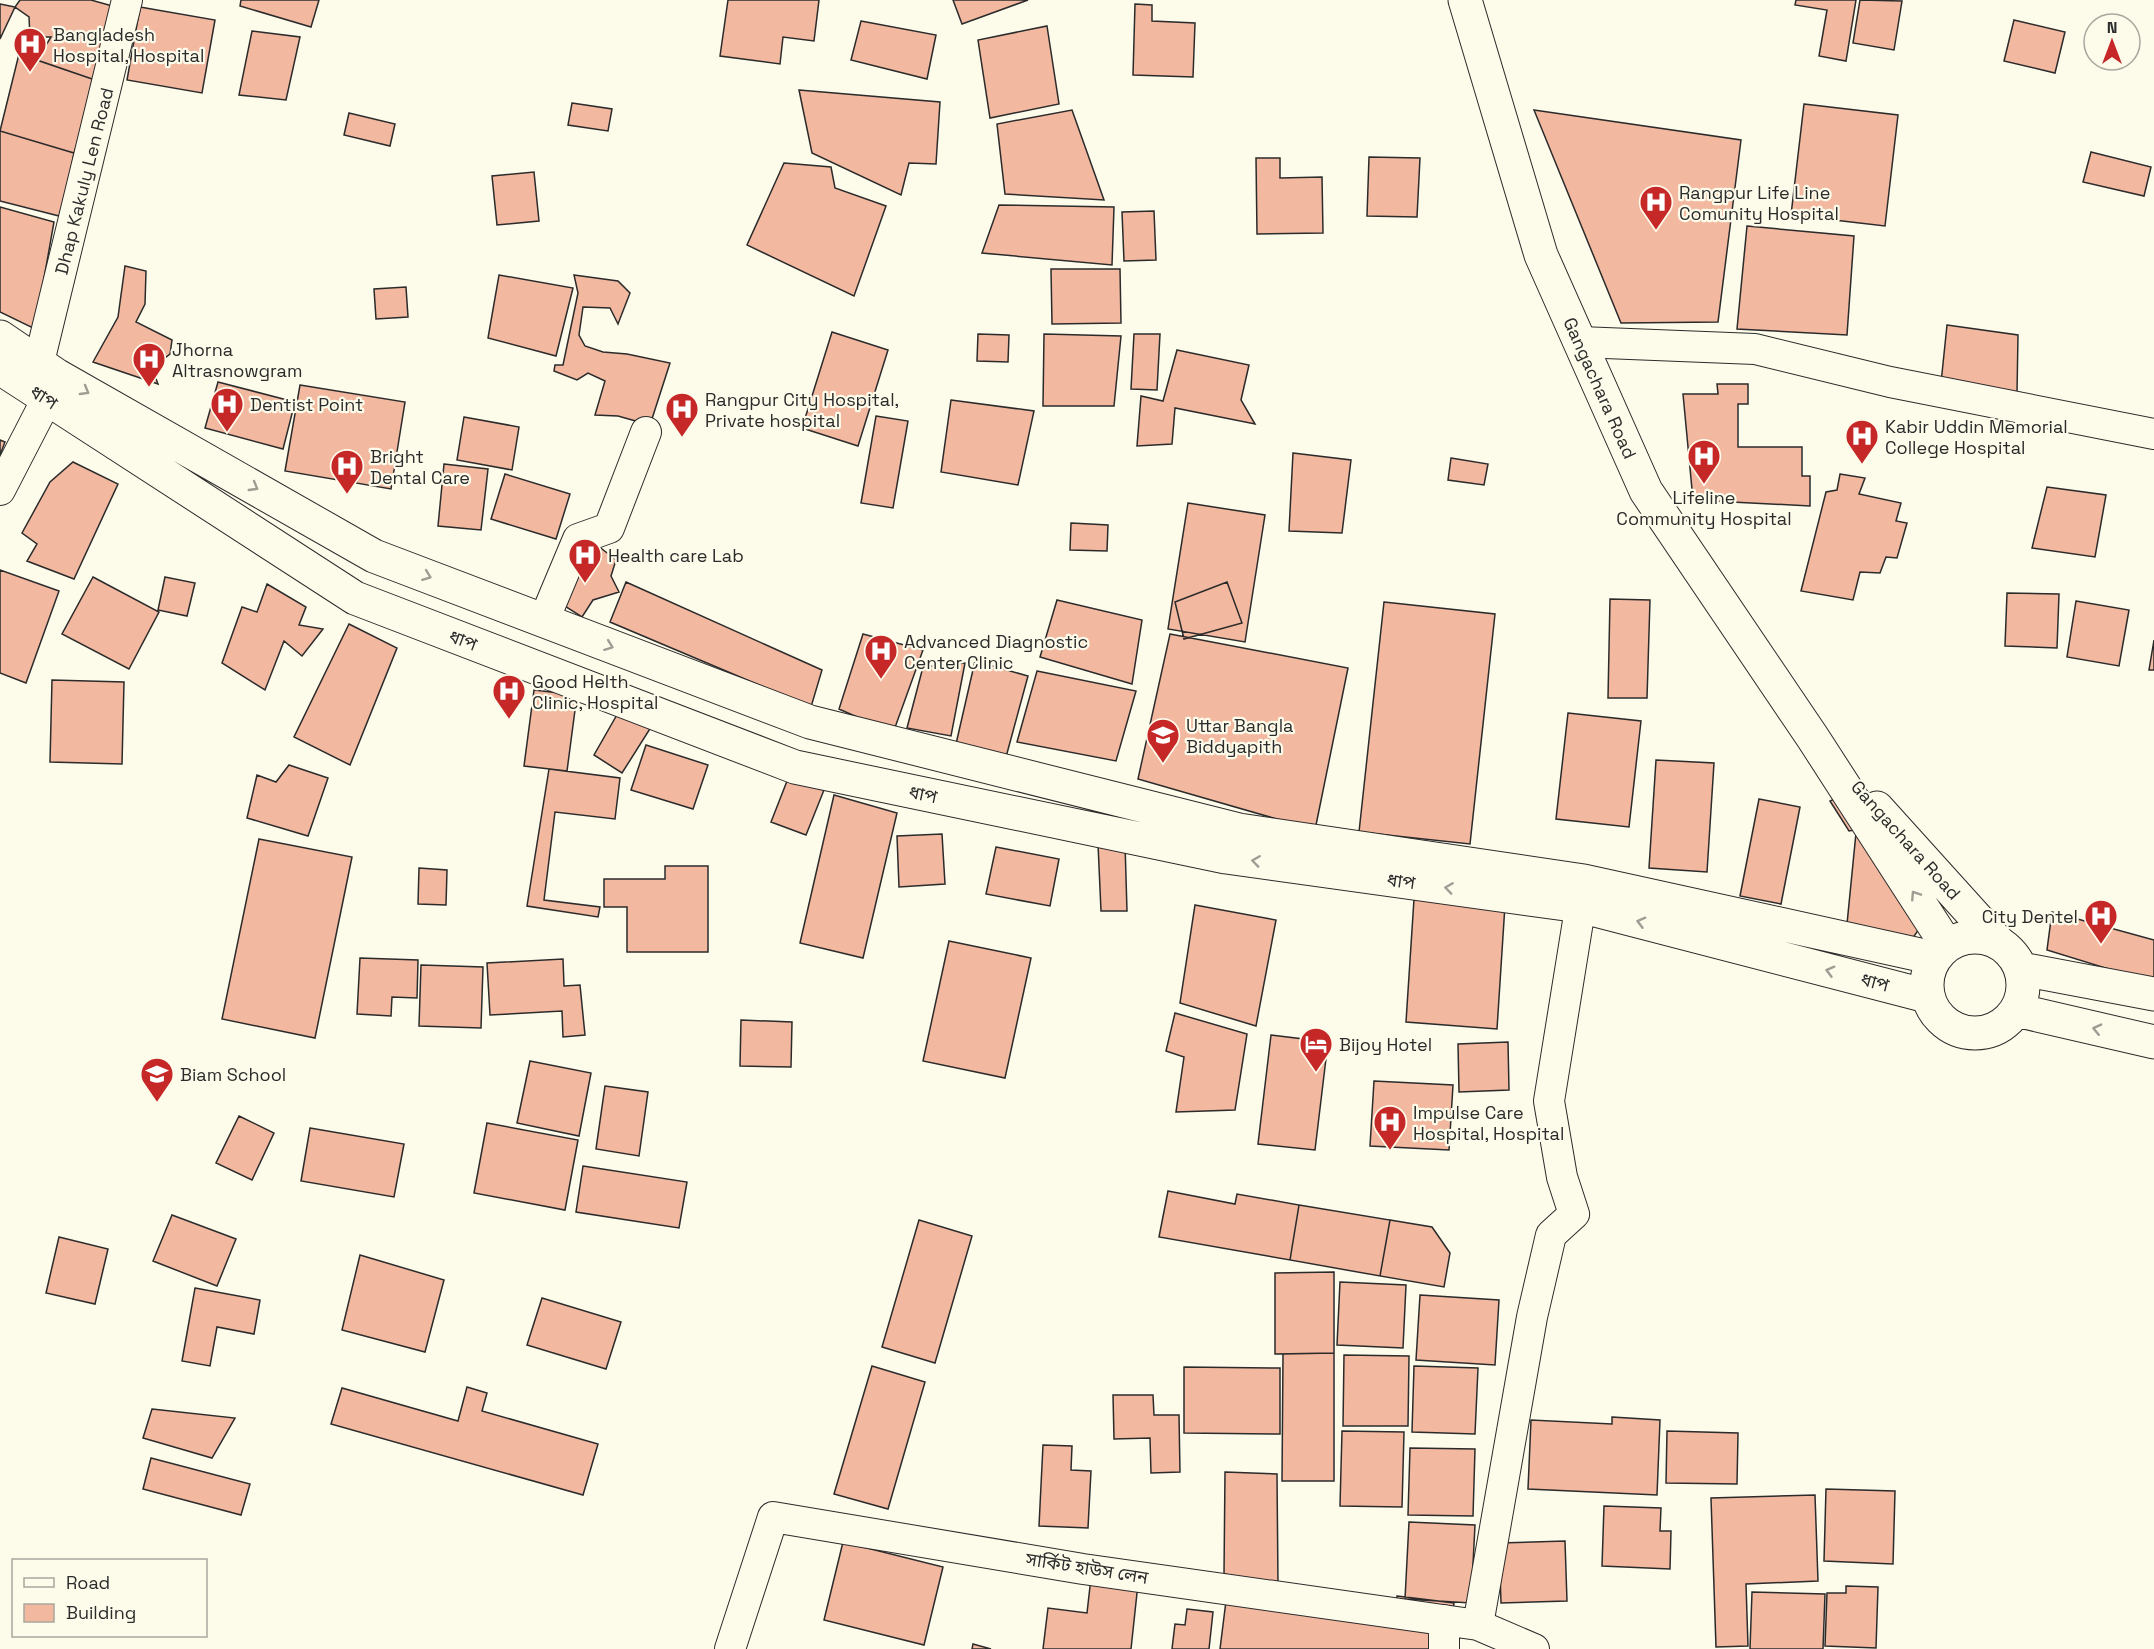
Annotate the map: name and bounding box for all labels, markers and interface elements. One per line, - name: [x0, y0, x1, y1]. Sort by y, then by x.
- north arrow: [2082, 12, 2142, 72]
- text: N: [2107, 17, 2117, 38]
- place label: Bangladesh Hospital, Hospital: [53, 23, 204, 67]
- hospital icon: Bangladesh Hospital, Hospital: [12, 26, 48, 73]
- street label: Dhap Kakuly Len Road: [50, 85, 118, 277]
- place label: Rangpur Life Line Comunity Hospital: [1679, 181, 1839, 225]
- hospital icon: Rangpur Life Line Comunity Hospital: [1638, 184, 1674, 231]
- street label: Gangachara Road: [1558, 314, 1642, 462]
- place label: Jhorna Altrasnowgram: [172, 338, 302, 382]
- hospital icon: Jhorna Altrasnowgram: [131, 341, 167, 388]
- street label: ধাপ: [26, 380, 63, 415]
- one-way arrow: [78, 384, 89, 395]
- hospital icon: Dentist Point: [209, 386, 245, 433]
- place label: Rangpur City Hospital, Private hospital: [705, 388, 899, 432]
- hospital icon: Rangpur City Hospital, Private hospital: [664, 391, 700, 438]
- place label: Dentist Point: [250, 393, 363, 416]
- place label: Kabir Uddin Memorial College Hospital: [1885, 415, 2068, 459]
- hospital icon: Kabir Uddin Memorial College Hospital: [1844, 418, 1880, 465]
- hospital icon: Lifeline Community Hospital: [1686, 438, 1722, 485]
- place label: Bright Dental Care: [370, 445, 470, 489]
- hospital icon: Bright Dental Care: [329, 448, 365, 495]
- one-way arrow: [248, 480, 258, 492]
- place label: Lifeline Community Hospital: [1616, 486, 1792, 530]
- hospital icon: Health care Lab: [567, 537, 603, 584]
- place label: Health care Lab: [608, 544, 744, 567]
- one-way arrow: [421, 569, 432, 581]
- street label: ধাপ: [446, 624, 481, 656]
- place label: Advanced Diagnostic Center Clinic: [904, 630, 1088, 674]
- hospital icon: Advanced Diagnostic Center Clinic: [863, 633, 899, 680]
- one-way arrow: [604, 638, 614, 651]
- place label: Good Helth Clinic, Hospital: [532, 670, 658, 714]
- hospital icon: Good Helth Clinic, Hospital: [491, 673, 527, 720]
- place label: Uttar Bangla Biddyapith: [1186, 714, 1293, 758]
- school or university icon: Uttar Bangla Biddyapith: [1145, 717, 1181, 764]
- street label: Gangachara Road: [1846, 776, 1966, 904]
- street label: ধাপ: [907, 780, 940, 808]
- one-way arrow: [1251, 855, 1261, 867]
- street label: ধাপ: [1385, 868, 1418, 895]
- one-way arrow: [1445, 882, 1454, 894]
- one-way arrow: [1911, 891, 1922, 902]
- hospital icon: City Dentel: [2083, 898, 2119, 945]
- place label: City Dentel: [1982, 905, 2078, 928]
- one-way arrow: [1636, 916, 1646, 929]
- one-way arrow: [1825, 965, 1835, 978]
- street label: ধাপ: [1858, 967, 1893, 997]
- one-way arrow: [2092, 1023, 2102, 1036]
- hotel icon: Bijoy Hotel: [1298, 1026, 1334, 1073]
- place label: Bijoy Hotel: [1339, 1033, 1432, 1056]
- school or university icon: Biam School: [139, 1056, 175, 1103]
- place label: Biam School: [180, 1063, 286, 1086]
- place label: Impulse Care Hospital, Hospital: [1413, 1101, 1564, 1145]
- hospital icon: Impulse Care Hospital, Hospital: [1372, 1104, 1408, 1151]
- street label: সার্কিট হাউস লেন: [1023, 1547, 1151, 1589]
- legend: [12, 1559, 207, 1637]
- text: Road: [66, 1571, 110, 1594]
- text: Building: [66, 1601, 136, 1624]

